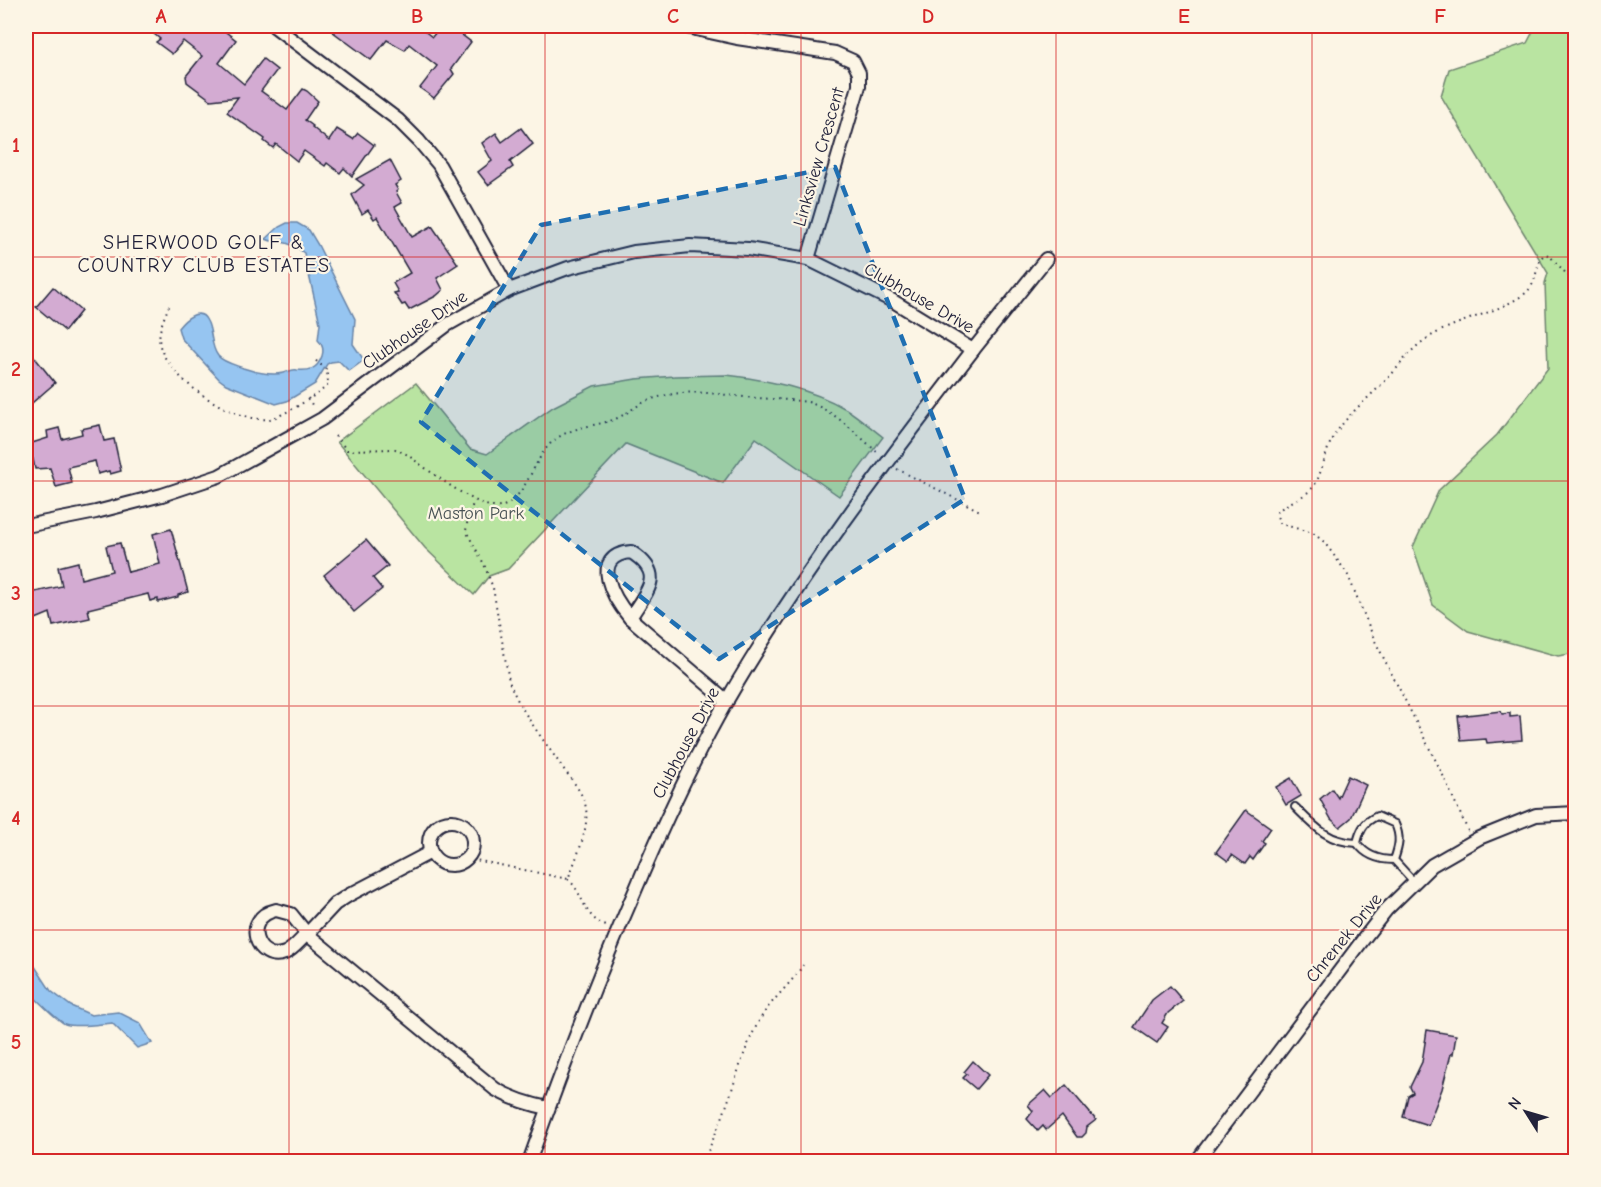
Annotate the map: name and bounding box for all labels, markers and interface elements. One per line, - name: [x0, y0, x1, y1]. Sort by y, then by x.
- text: A: [155, 5, 167, 28]
- text: B: [411, 5, 423, 28]
- text: C: [667, 5, 679, 28]
- text: D: [922, 5, 934, 28]
- text: E: [1178, 5, 1190, 28]
- text: F: [1434, 5, 1446, 28]
- street label: Linksview Crescent: [789, 84, 849, 229]
- text: 1: [12, 134, 20, 157]
- district label: SHERWOOD GOLF & COUNTRY CLUB ESTATES: [77, 231, 331, 277]
- street label: Clubhouse Drive: [860, 258, 978, 338]
- street label: Clubhouse Drive: [358, 286, 472, 374]
- text: 2: [11, 358, 21, 381]
- park label: Maston Park: [428, 503, 525, 524]
- text: 3: [11, 582, 21, 605]
- street label: Clubhouse Drive: [648, 684, 724, 802]
- text: 4: [11, 807, 21, 830]
- street label: Chrenek Drive: [1302, 889, 1386, 987]
- text: 5: [11, 1031, 21, 1054]
- north arrow: [1496, 1082, 1556, 1142]
- text: N: [1504, 1094, 1525, 1113]

